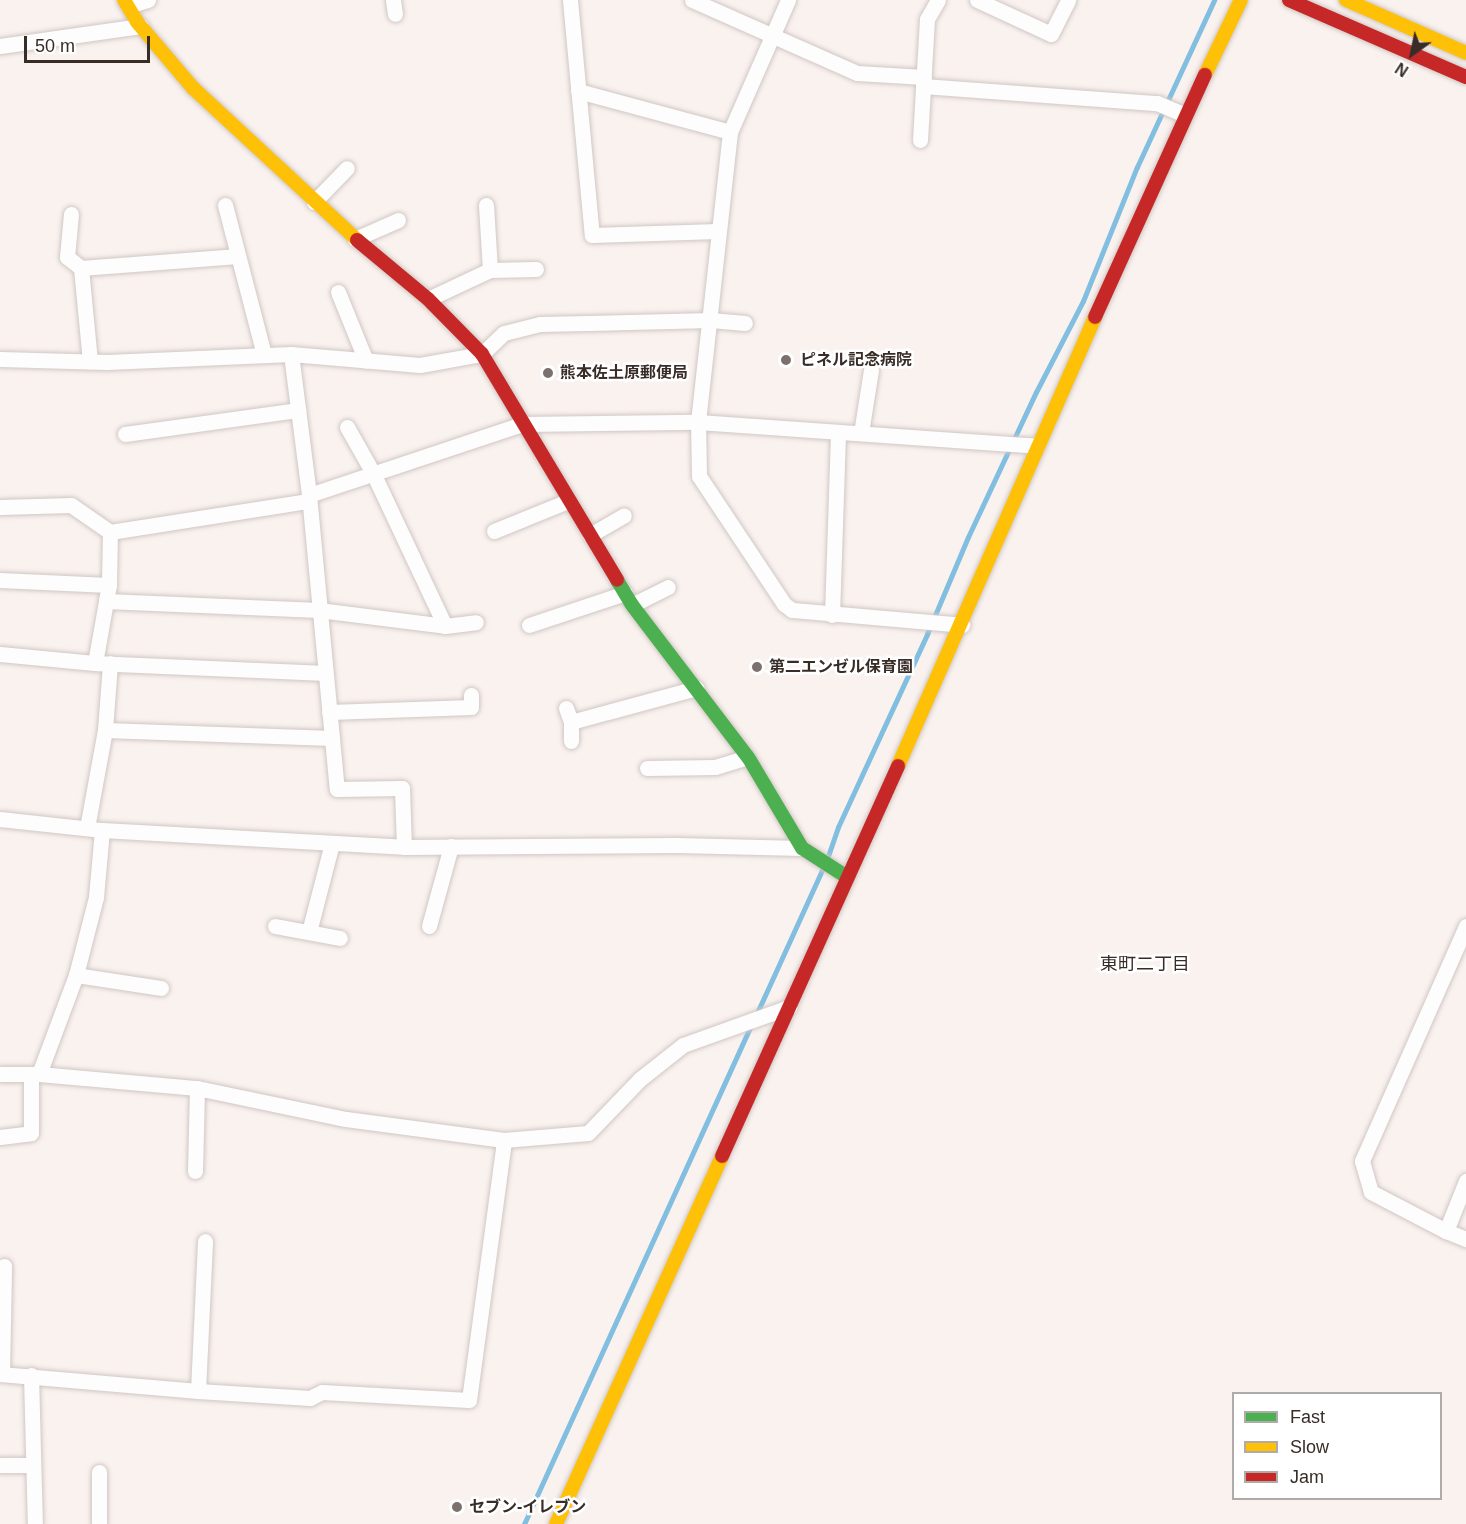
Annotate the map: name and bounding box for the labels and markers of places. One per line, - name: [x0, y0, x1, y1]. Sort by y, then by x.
- place label: ピネル記念病院: [800, 350, 912, 370]
- marker: ピネル記念病院: [777, 351, 795, 369]
- place label: 熊本佐土原郵便局: [560, 363, 688, 383]
- marker: 熊本佐土原郵便局: [541, 366, 555, 380]
- place label: 第二エンゼル保育園: [769, 657, 913, 677]
- marker: 第二エンゼル保育園: [750, 660, 764, 674]
- place label: セブン-イレブン: [469, 1497, 586, 1517]
- marker: セブン-イレブン: [450, 1500, 464, 1514]

